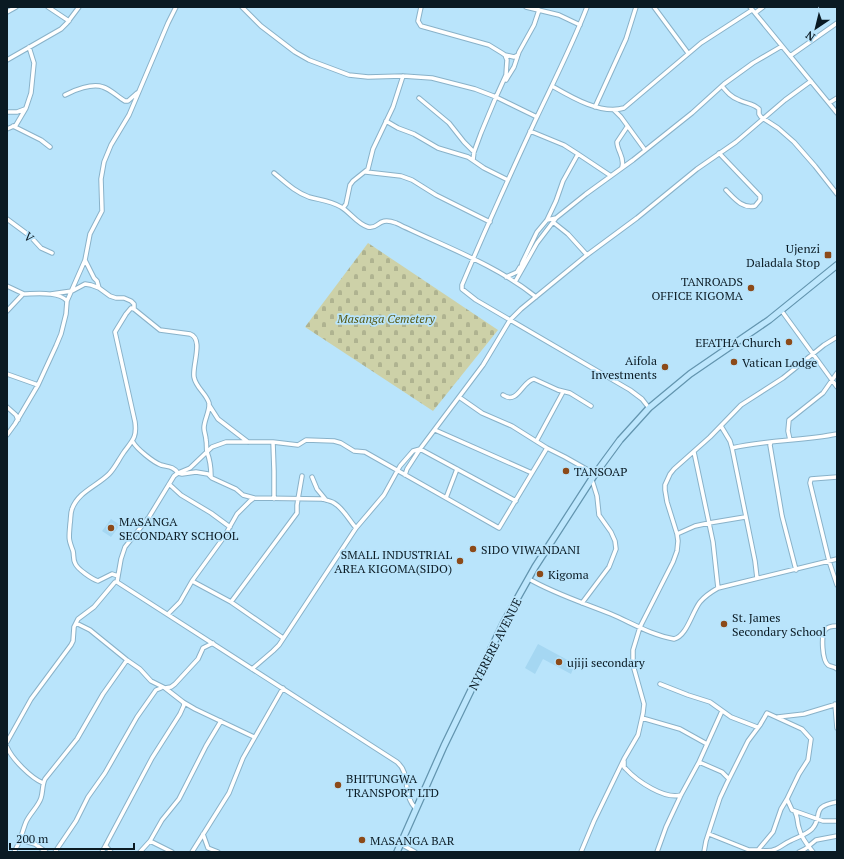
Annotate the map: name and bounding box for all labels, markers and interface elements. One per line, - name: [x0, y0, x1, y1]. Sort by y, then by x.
- north arrow: [796, 8, 836, 48]
- text: N: [802, 28, 818, 44]
- street label: V: [21, 229, 38, 246]
- place label: Ujenzi Daladala Stop: [746, 241, 820, 270]
- marker: Ujenzi Daladala Stop: [823, 250, 833, 260]
- place label: TANROADS OFFICE KIGOMA: [651, 274, 744, 303]
- marker: TANROADS OFFICE KIGOMA: [746, 283, 756, 293]
- park label: Masanga Cemetery: [336, 311, 435, 326]
- place label: EFATHA Church: [695, 335, 781, 350]
- marker: EFATHA Church: [784, 337, 794, 347]
- place label: Aifola Investments: [591, 353, 657, 382]
- place label: Vatican Lodge: [742, 355, 817, 370]
- marker: Vatican Lodge: [729, 357, 739, 367]
- marker: Aifola Investments: [660, 362, 670, 372]
- place label: TANSOAP: [574, 464, 627, 479]
- marker: TANSOAP: [561, 466, 571, 476]
- place label: MASANGA SECONDARY SCHOOL: [119, 514, 239, 543]
- marker: MASANGA SECONDARY SCHOOL: [106, 523, 116, 533]
- place label: SIDO VIWANDANI: [481, 542, 580, 557]
- marker: SIDO VIWANDANI: [468, 544, 478, 554]
- place label: SMALL INDUSTRIAL AREA KIGOMA(SIDO): [334, 547, 452, 576]
- marker: SMALL INDUSTRIAL AREA KIGOMA(SIDO): [455, 556, 465, 566]
- place label: Kigoma: [548, 567, 589, 582]
- marker: Kigoma: [535, 569, 545, 579]
- street label: NYERERE AVENUE: [465, 595, 525, 693]
- place label: St. James Secondary School: [732, 610, 826, 639]
- marker: St. James Secondary School: [719, 619, 729, 629]
- place label: ujiji secondary: [567, 655, 646, 670]
- marker: ujiji secondary: [554, 657, 564, 667]
- place label: BHITUNGWA TRANSPORT LTD: [346, 771, 439, 800]
- marker: BHITUNGWA TRANSPORT LTD: [333, 780, 343, 790]
- scale bar: [10, 825, 134, 851]
- text: 200 m: [16, 831, 49, 846]
- place label: MASANGA BAR: [370, 833, 455, 848]
- marker: MASANGA BAR: [357, 835, 367, 845]

